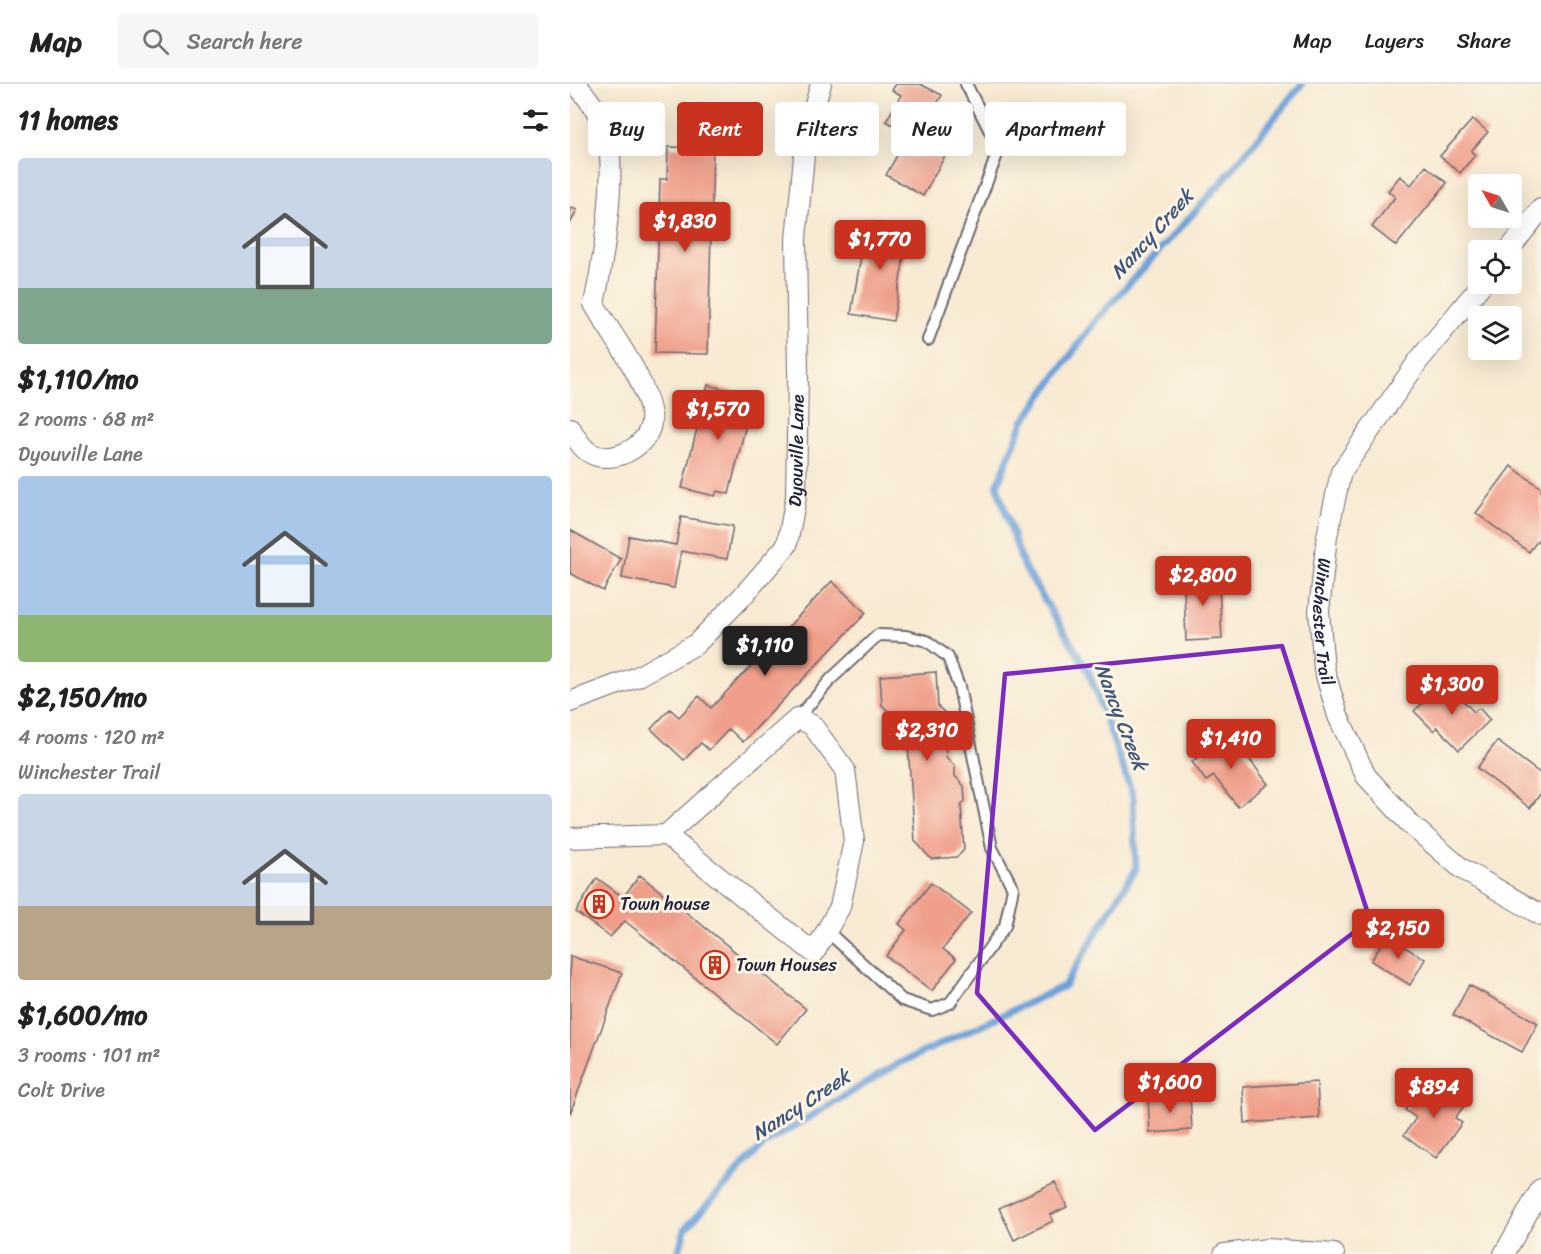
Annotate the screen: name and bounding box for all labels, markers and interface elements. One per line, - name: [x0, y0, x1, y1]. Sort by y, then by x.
- search box: [118, 14, 538, 68]
- text: Map: [30, 17, 82, 66]
- text: Search here: [187, 22, 303, 61]
- text: Map: [1293, 22, 1332, 60]
- text: Layers: [1365, 22, 1424, 60]
- text: Share: [1457, 22, 1511, 60]
- icon: search: [139, 25, 172, 58]
- text: 11 homes: [18, 97, 118, 143]
- chip: Buy: [588, 102, 665, 156]
- chip: Rent: [677, 102, 763, 156]
- chip: Filters: [775, 102, 879, 156]
- chip: New: [891, 102, 973, 156]
- chip: Apartment: [985, 102, 1126, 156]
- icon: filters: [519, 104, 552, 137]
- north arrow: [1468, 174, 1522, 228]
- map controls: [1468, 174, 1522, 360]
- water label: Nancy Creek: [1102, 179, 1204, 287]
- icon: home: [231, 197, 339, 305]
- pin: $1,830: [636, 202, 734, 253]
- text: $1,830: [653, 204, 717, 239]
- pin: $1,770: [831, 220, 929, 271]
- text: $1,770: [849, 222, 911, 257]
- button: locate: [1468, 240, 1522, 294]
- button: layers: [1468, 306, 1522, 360]
- text: $1,110/mo: [18, 356, 138, 402]
- pin: $1,570: [669, 390, 767, 441]
- text: $1,570: [686, 392, 750, 427]
- street label: Dyouville Lane: [779, 394, 814, 509]
- text: 2 rooms · 68 m²: [18, 402, 154, 437]
- text: Dyouville Lane: [18, 437, 143, 472]
- icon: home: [231, 515, 339, 623]
- pin: $2,800: [1154, 556, 1252, 607]
- street label: Winchester Trail: [1303, 556, 1344, 690]
- text: $2,800: [1169, 558, 1237, 593]
- pin: $1,110: [716, 626, 814, 677]
- text: $1,110: [736, 628, 794, 663]
- water label: Nancy Creek: [1085, 658, 1158, 778]
- pin: $1,300: [1403, 665, 1501, 716]
- text: $1,300: [1420, 667, 1484, 702]
- text: $2,150/mo: [18, 674, 147, 720]
- pin: $2,310: [878, 711, 976, 762]
- text: $2,310: [896, 713, 958, 748]
- pin: $1,410: [1182, 719, 1280, 770]
- text: 4 rooms · 120 m²: [18, 720, 165, 755]
- text: $1,410: [1200, 721, 1262, 756]
- text: Winchester Trail: [18, 755, 160, 790]
- icon: home: [231, 833, 339, 941]
- building icon: Town house: [583, 888, 615, 920]
- place label: Town house: [620, 888, 710, 920]
- pin: $2,150: [1349, 909, 1447, 960]
- text: $2,150: [1366, 911, 1430, 946]
- building icon: Town Houses: [699, 949, 731, 981]
- place label: Town Houses: [736, 949, 838, 981]
- text: $1,600/mo: [18, 992, 147, 1038]
- text: 3 rooms · 101 m²: [18, 1038, 160, 1073]
- water label: Nancy Creek: [745, 1059, 859, 1150]
- pin: $1,600: [1121, 1063, 1219, 1114]
- text: $1,600: [1138, 1065, 1202, 1100]
- pin: $894: [1398, 1068, 1470, 1119]
- text: $894: [1409, 1070, 1459, 1105]
- text: Colt Drive: [18, 1073, 105, 1108]

